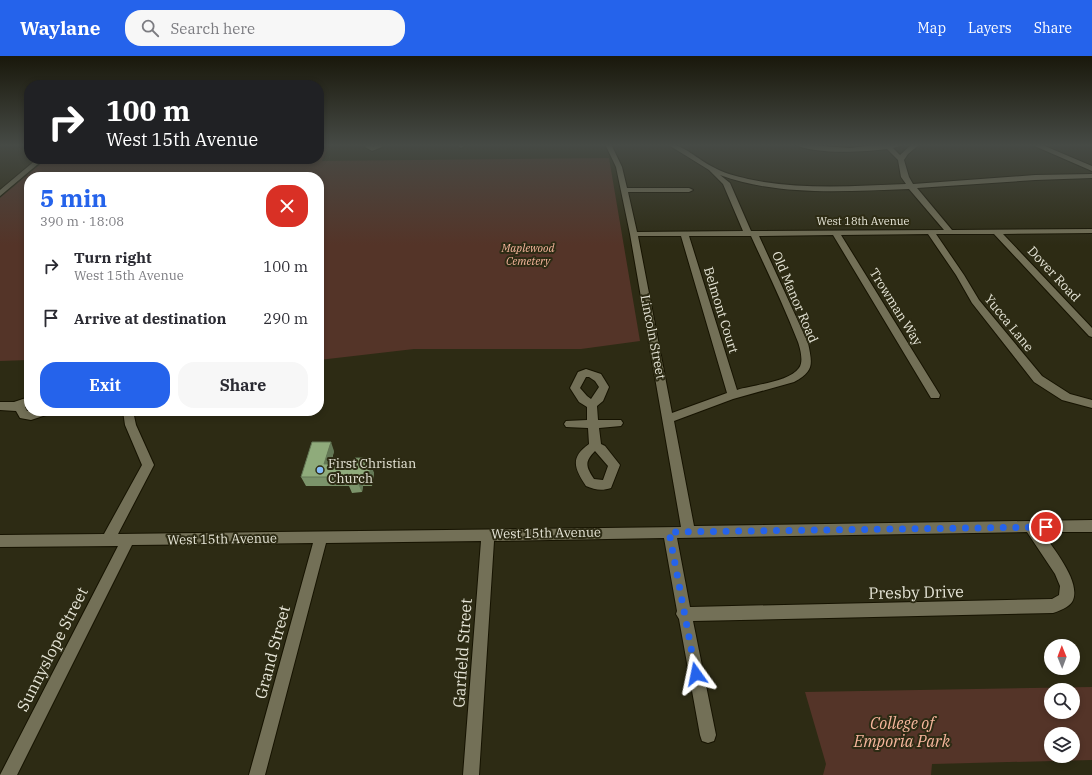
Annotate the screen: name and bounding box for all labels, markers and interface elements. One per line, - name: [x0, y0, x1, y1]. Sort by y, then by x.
- search box: [125, 10, 405, 46]
- text: Waylane: [20, 16, 101, 40]
- icon: search: [139, 17, 161, 39]
- text: Search here: [171, 19, 255, 38]
- text: Map: [918, 19, 946, 37]
- text: Layers: [968, 19, 1012, 37]
- text: Share: [1034, 19, 1072, 37]
- text: 100 m: [106, 92, 190, 129]
- icon: right: [40, 96, 92, 148]
- text: West 15th Avenue: [106, 128, 258, 151]
- text: 5 min: [40, 182, 107, 214]
- button: close: [266, 185, 308, 227]
- text: 390 m · 18:08: [40, 213, 124, 230]
- street label: West 18th Avenue: [817, 214, 910, 228]
- park label: Maplewood Cemetery: [500, 241, 556, 268]
- street label: Dover Road: [1024, 243, 1084, 305]
- text: Turn right: [74, 248, 152, 267]
- street label: Old Manor Road: [768, 249, 822, 346]
- icon: right: [40, 255, 62, 277]
- text: 100 m: [263, 257, 308, 276]
- street label: Belmont Court: [700, 265, 742, 356]
- street label: Trowman Way: [865, 265, 927, 349]
- text: West 15th Avenue: [74, 267, 184, 284]
- street label: Yucca Lane: [981, 291, 1037, 355]
- street label: Lincoln Street: [636, 293, 670, 381]
- icon: arrive: [40, 307, 62, 329]
- text: Arrive at destination: [74, 309, 226, 328]
- text: 290 m: [263, 309, 308, 328]
- button: Exit: [40, 362, 170, 408]
- button: Share: [178, 362, 308, 408]
- place label: First Christian Church: [328, 455, 416, 487]
- marker: First Christian Church: [315, 465, 325, 475]
- pin: [1029, 510, 1063, 544]
- icon: arrive: [1035, 516, 1057, 538]
- street label: West 15th Avenue: [491, 524, 601, 542]
- street label: West 15th Avenue: [167, 530, 277, 548]
- street label: Presby Drive: [868, 581, 964, 603]
- street label: Sunnyslope Street: [12, 583, 92, 714]
- street label: Garfield Street: [448, 597, 476, 708]
- street label: Grand Street: [250, 603, 294, 701]
- north arrow: [1044, 639, 1080, 675]
- map controls: [1044, 639, 1080, 763]
- position arrow: [675, 653, 717, 695]
- button: search: [1044, 683, 1080, 719]
- park label: College of Emporia Park: [853, 713, 951, 751]
- button: layers: [1044, 727, 1080, 763]

